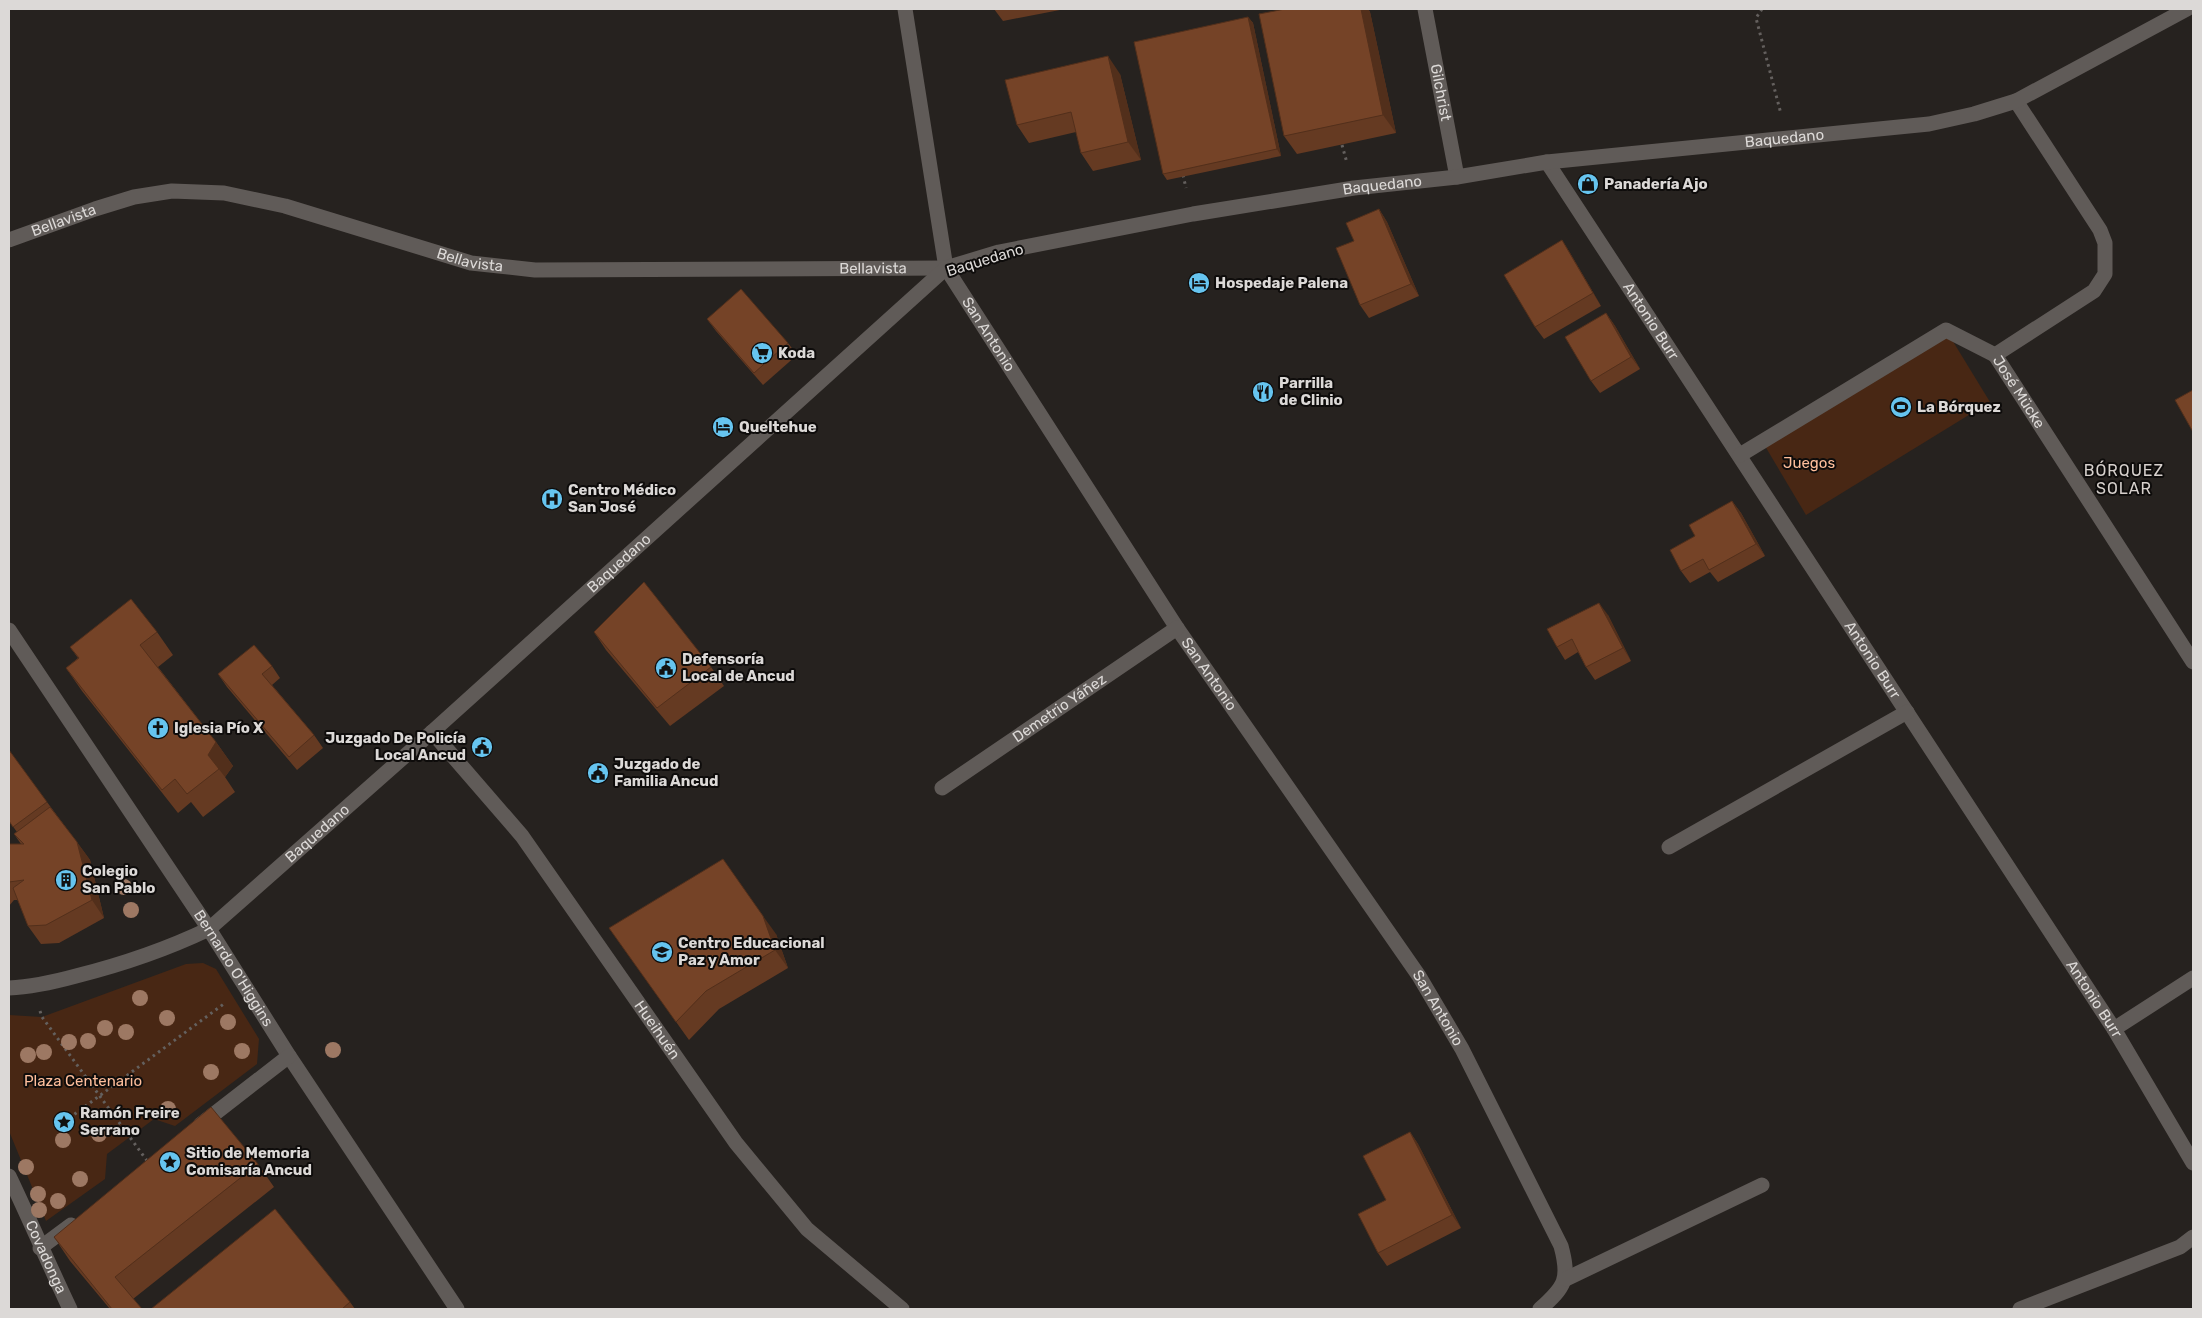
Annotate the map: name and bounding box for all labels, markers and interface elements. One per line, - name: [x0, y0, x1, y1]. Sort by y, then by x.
- street label: Gilchrist: [1427, 62, 1455, 123]
- street label: Baquedano: [1744, 125, 1825, 151]
- street label: Baquedano: [1341, 172, 1423, 199]
- shop icon: Panadería Ajo: [1576, 172, 1600, 196]
- place label: Panadería Ajo: [1604, 175, 1708, 193]
- street label: Bellavista: [29, 200, 98, 240]
- street label: Baquedano: [944, 240, 1026, 280]
- street label: Bellavista: [434, 244, 504, 275]
- street label: Bellavista: [839, 259, 907, 278]
- hotel icon: Hospedaje Palena: [1187, 271, 1211, 295]
- place label: Hospedaje Palena: [1215, 274, 1348, 292]
- street label: Antonio Burr: [1619, 279, 1683, 363]
- street label: San Antonio: [958, 294, 1019, 375]
- supermarket icon: Koda: [750, 341, 774, 365]
- place label: Koda: [778, 344, 815, 362]
- street label: José Mücke: [1989, 352, 2049, 432]
- place label: Parrilla de Clinio: [1279, 374, 1343, 409]
- restaurant icon: Parrilla de Clinio: [1251, 380, 1275, 404]
- sports icon: La Bórquez: [1889, 395, 1913, 419]
- place label: La Bórquez: [1917, 398, 2001, 416]
- hotel icon: Queltehue: [711, 415, 735, 439]
- place label: Queltehue: [739, 418, 817, 436]
- park label: Juegos: [1783, 454, 1835, 472]
- district label: BÓRQUEZ SOLAR: [2084, 460, 2164, 498]
- place label: Centro Médico San José: [568, 481, 676, 516]
- hospital icon: Centro Médico San José: [540, 487, 564, 511]
- street label: Baquedano: [583, 530, 655, 597]
- street label: Antonio Burr: [1841, 618, 1905, 702]
- street label: San Antonio: [1177, 634, 1241, 714]
- place label: Defensoría Local de Ancud: [682, 650, 795, 685]
- public building icon: Defensoría Local de Ancud: [654, 656, 678, 680]
- street label: Demetrio Yáñez: [1009, 670, 1110, 746]
- church icon: Iglesia Pío X: [146, 716, 170, 740]
- place label: Iglesia Pío X: [174, 719, 264, 737]
- place label: Juzgado De Policía Local Ancud: [325, 729, 466, 764]
- public building icon: Juzgado De Policía Local Ancud: [470, 735, 494, 759]
- place label: Juzgado de Familia Ancud: [614, 755, 718, 790]
- public building icon: Juzgado de Familia Ancud: [586, 761, 610, 785]
- street label: Baquedano: [281, 800, 353, 866]
- place label: Colegio San Pablo: [82, 862, 155, 897]
- building icon: Colegio San Pablo: [54, 868, 78, 892]
- street label: Bernardo O'Higgins: [190, 907, 277, 1030]
- place label: Centro Educacional Paz y Amor: [678, 934, 825, 969]
- school or university icon: Centro Educacional Paz y Amor: [650, 940, 674, 964]
- street label: Antonio Burr: [2062, 957, 2126, 1041]
- street label: San Antonio: [1409, 967, 1467, 1049]
- street label: Hueihuén: [631, 997, 684, 1063]
- park label: Plaza Centenario: [24, 1072, 142, 1090]
- place label: Ramón Freire Serrano: [80, 1104, 180, 1139]
- place icon: Ramón Freire Serrano: [52, 1110, 76, 1134]
- place label: Sitio de Memoria Comisaría Ancud: [186, 1144, 312, 1179]
- place icon: Sitio de Memoria Comisaría Ancud: [158, 1150, 182, 1174]
- street label: Covadonga: [22, 1217, 70, 1296]

